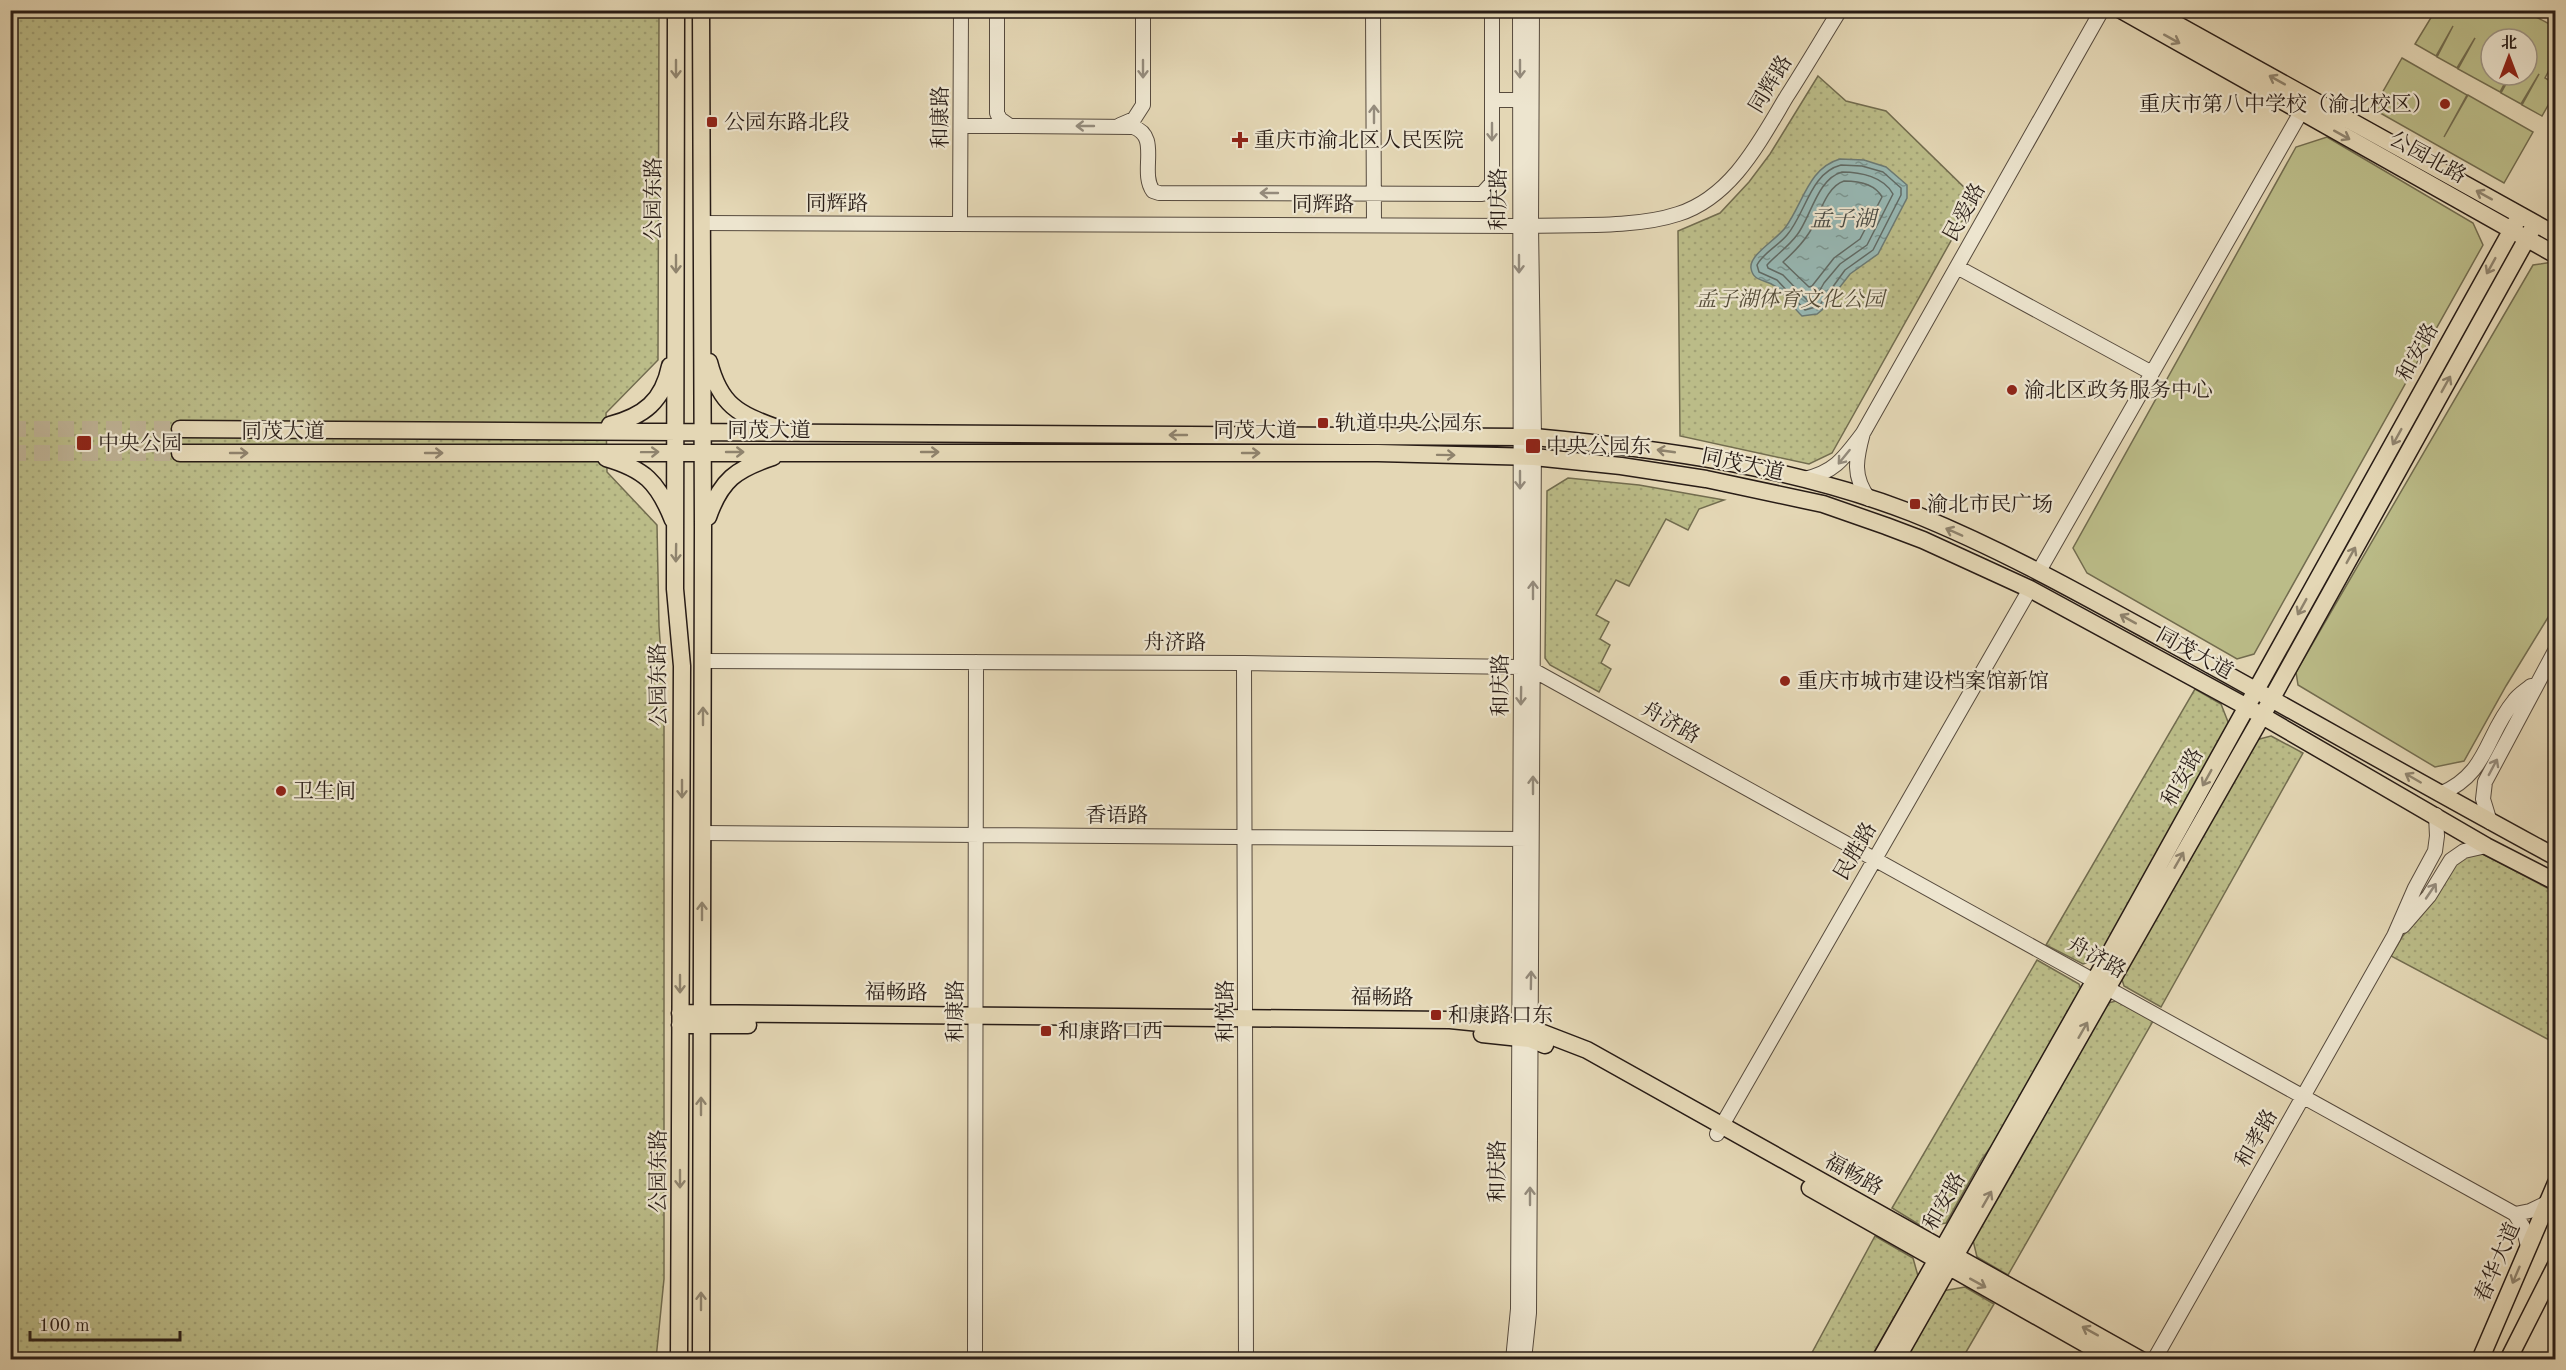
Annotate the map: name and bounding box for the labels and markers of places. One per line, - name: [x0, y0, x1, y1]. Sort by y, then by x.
- place label: 重庆市第八中学校（渝北校区）: [2139, 93, 2433, 116]
- marker: 重庆市第八中学校（渝北校区）: [2438, 97, 2452, 111]
- place label: 公园东路北段: [724, 111, 850, 134]
- marker: 公园东路北段: [705, 115, 719, 129]
- place label: 重庆市渝北区人民医院: [1254, 129, 1464, 152]
- marker: 重庆市渝北区人民医院: [1231, 131, 1249, 149]
- place label: 渝北区政务服务中心: [2024, 379, 2213, 402]
- marker: 渝北区政务服务中心: [2005, 383, 2019, 397]
- place label: 轨道中央公园东: [1335, 412, 1482, 435]
- marker: 轨道中央公园东: [1316, 416, 1330, 430]
- place label: 中央公园: [98, 432, 182, 455]
- marker: 中央公园: [75, 434, 93, 452]
- place label: 中央公园东: [1546, 435, 1651, 458]
- marker: 中央公园东: [1524, 437, 1542, 455]
- place label: 渝北市民广场: [1927, 493, 2053, 516]
- marker: 渝北市民广场: [1908, 497, 1922, 511]
- place label: 重庆市城市建设档案馆新馆: [1797, 669, 2049, 693]
- marker: 重庆市城市建设档案馆新馆: [1778, 674, 1792, 688]
- place label: 卫生间: [293, 780, 356, 803]
- marker: 卫生间: [274, 784, 288, 798]
- place label: 和康路口东: [1448, 1004, 1553, 1027]
- marker: 和康路口东: [1429, 1008, 1443, 1022]
- place label: 和康路口西: [1058, 1020, 1163, 1043]
- marker: 和康路口西: [1039, 1024, 1053, 1038]

